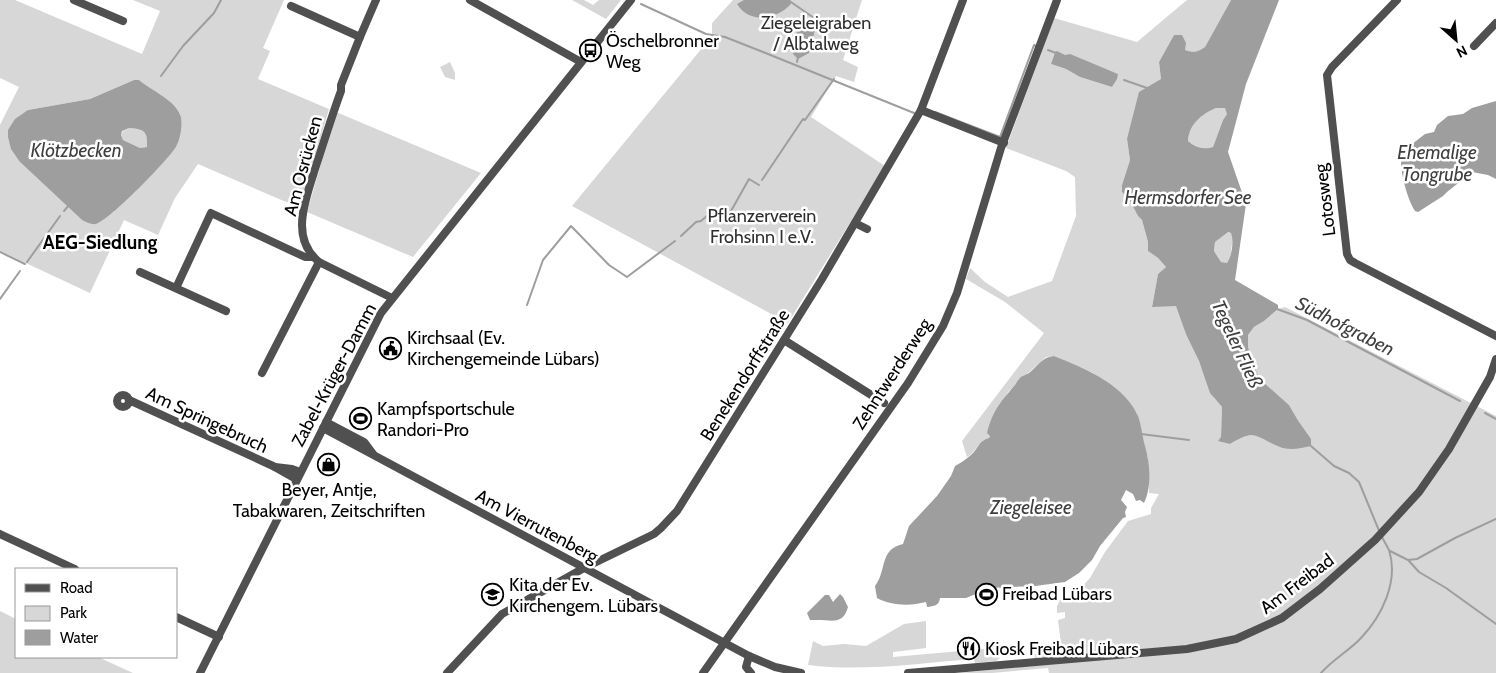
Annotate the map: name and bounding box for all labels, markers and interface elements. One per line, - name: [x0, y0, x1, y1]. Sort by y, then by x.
- park label: Ziegeleigraben / Albtalweg: [761, 12, 871, 55]
- north arrow: [1431, 15, 1481, 65]
- place label: Öschelbronner Weg: [606, 30, 719, 73]
- bus stop icon: Öschelbronner Weg: [578, 39, 602, 63]
- text: N: [1453, 41, 1470, 62]
- street label: Am Osrücken: [279, 114, 327, 218]
- water label: Klötzbecken: [30, 139, 122, 162]
- water label: Ehemalige Tongrube: [1397, 141, 1477, 186]
- street label: Lotosweg: [1310, 161, 1340, 238]
- water label: Hermsdorfer See: [1124, 186, 1252, 209]
- park label: Pflanzerverein Frohsinn I e.V.: [708, 205, 816, 248]
- district label: AEG-Siedlung: [43, 231, 158, 254]
- water label: Südhofgraben: [1292, 291, 1398, 361]
- water label: Tegeler Fließ: [1207, 296, 1268, 392]
- street label: Zabel-Krüger-Damm: [287, 300, 381, 450]
- street label: Benekendorffstraße: [696, 305, 794, 445]
- street label: Zehntwerderweg: [848, 313, 937, 434]
- place label: Kirchsaal (Ev. Kirchengemeinde Lübars): [407, 327, 600, 370]
- public building icon: Kirchsaal (Ev. Kirchengemeinde Lübars): [379, 336, 403, 360]
- street label: Am Springebruch: [142, 382, 272, 458]
- place label: Kampfsportschule Randori-Pro: [377, 398, 515, 441]
- sports icon: Kampfsportschule Randori-Pro: [349, 407, 373, 431]
- shop icon: Beyer, Antje, Tabakwaren, Zeitschriften: [317, 453, 341, 477]
- place label: Beyer, Antje, Tabakwaren, Zeitschriften: [233, 479, 425, 522]
- street label: Am Vierrutenberg: [472, 484, 603, 568]
- water label: Ziegeleisee: [989, 496, 1072, 519]
- street label: Am Freibad: [1256, 549, 1338, 619]
- legend: [15, 568, 178, 658]
- place label: Kita der Ev. Kirchengem. Lübars: [509, 574, 658, 617]
- text: Road: [60, 579, 93, 597]
- sports icon: Freibad Lübars: [974, 582, 998, 606]
- school or university icon: Kita der Ev. Kirchengem. Lübars: [481, 583, 505, 607]
- place label: Freibad Lübars: [1002, 583, 1112, 605]
- text: Park: [60, 604, 87, 622]
- text: Water: [60, 629, 98, 647]
- restaurant icon: Kiosk Freibad Lübars: [957, 637, 981, 661]
- place label: Kiosk Freibad Lübars: [985, 638, 1139, 660]

